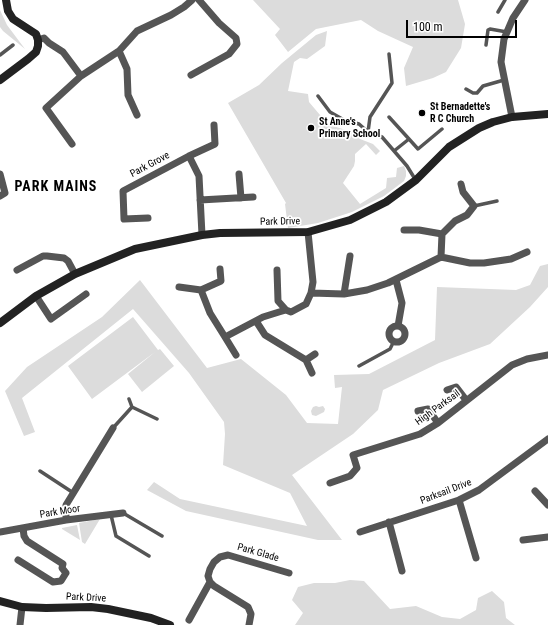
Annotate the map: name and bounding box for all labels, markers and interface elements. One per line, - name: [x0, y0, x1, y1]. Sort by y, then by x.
- scale bar: [408, 12, 519, 38]
- text: 100 m: [413, 20, 443, 34]
- place label: St Bernadette's R C Church: [430, 101, 490, 124]
- marker: St Bernadette's R C Church: [417, 108, 427, 118]
- place label: St Anne's Primary School: [319, 116, 380, 140]
- marker: St Anne's Primary School: [306, 123, 316, 133]
- street label: Park Grove: [128, 150, 172, 180]
- district label: PARK MAINS: [15, 179, 97, 195]
- street label: Park Drive: [260, 216, 300, 228]
- street label: High Parksail: [413, 388, 463, 428]
- street label: Parksail Drive: [419, 477, 473, 507]
- street label: Park Moor: [39, 503, 81, 521]
- street label: Park Glade: [236, 541, 280, 565]
- street label: Park Drive: [66, 591, 106, 605]

